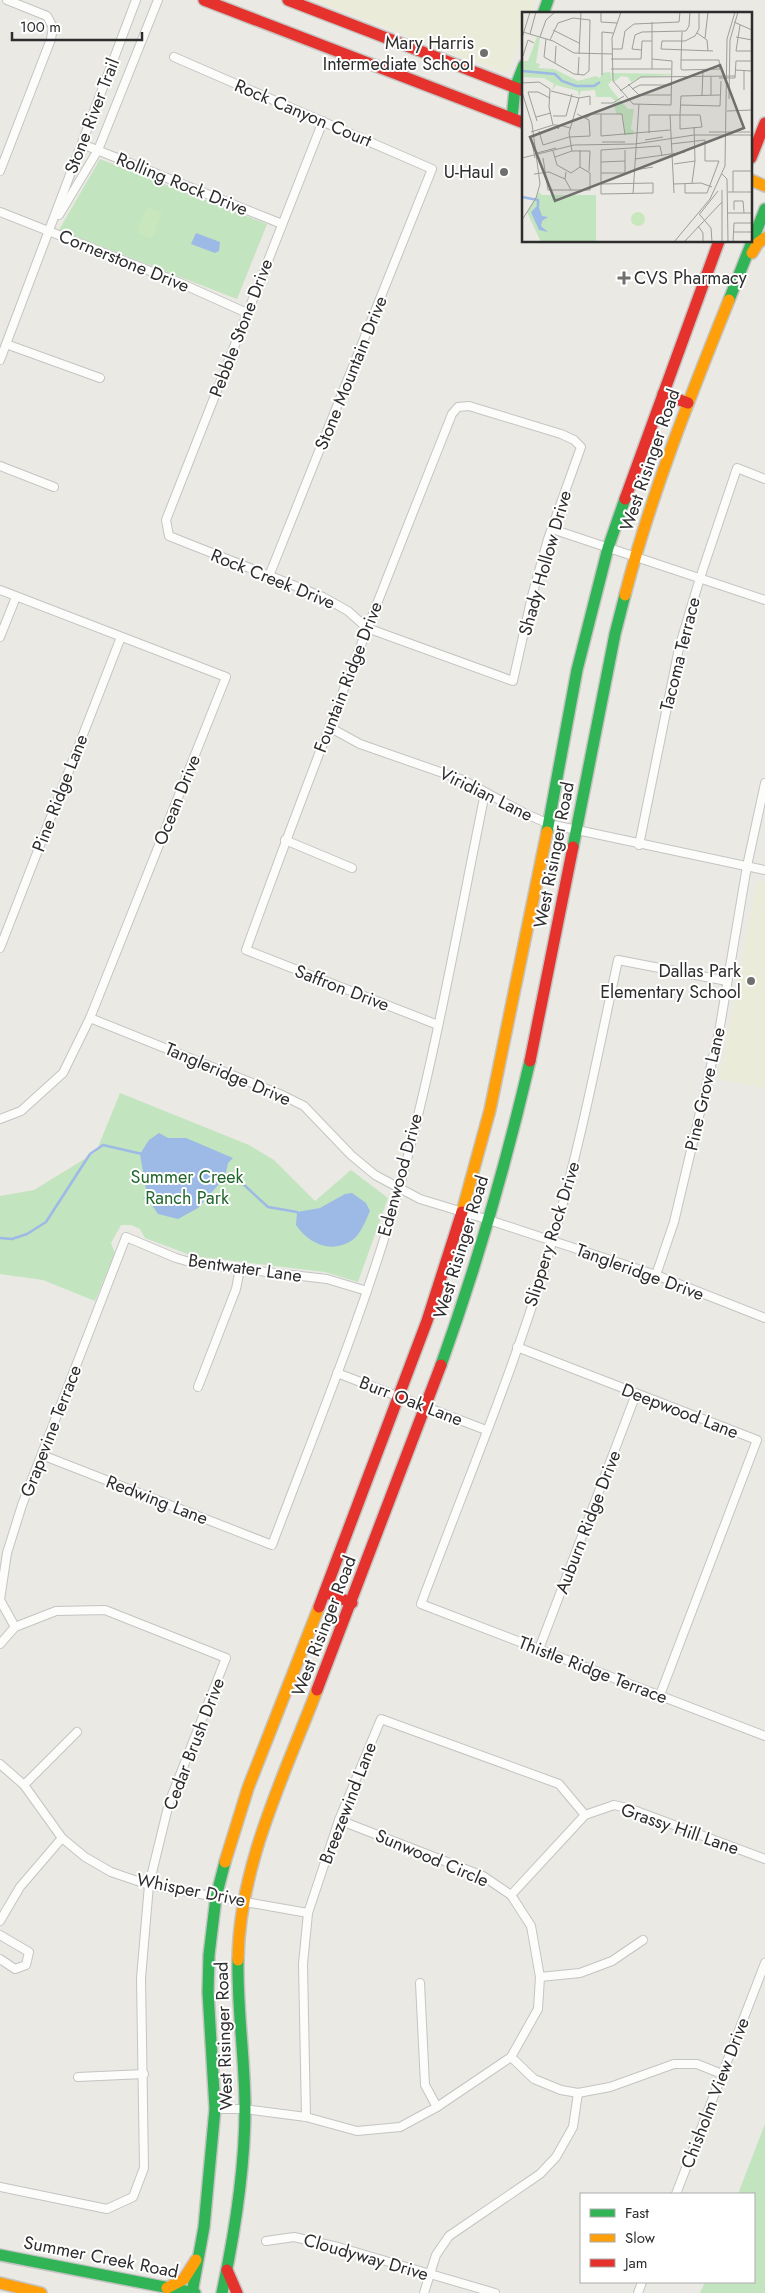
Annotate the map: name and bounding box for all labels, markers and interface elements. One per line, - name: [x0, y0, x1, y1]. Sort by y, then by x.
- scale bar: [12, 10, 142, 42]
- inset map: [522, 12, 752, 242]
- text: 100 m: [20, 16, 61, 38]
- place label: Mary Harris Intermediate School: [323, 30, 474, 77]
- marker: Mary Harris Intermediate School: [478, 47, 490, 59]
- street label: Stone River Trail: [58, 54, 126, 178]
- street label: Rock Canyon Court: [230, 72, 376, 154]
- street label: Rolling Rock Drive: [112, 146, 252, 222]
- place label: U-Haul: [444, 159, 494, 185]
- marker: U-Haul: [498, 166, 510, 178]
- street label: Cornerstone Drive: [55, 223, 193, 299]
- street label: Pebble Stone Drive: [203, 255, 279, 401]
- place label: CVS Pharmacy: [634, 265, 747, 291]
- marker: CVS Pharmacy: [618, 272, 630, 284]
- street label: Stone Mountain Drive: [308, 292, 394, 454]
- street label: West Risinger Road: [614, 385, 686, 535]
- street label: Shady Hollow Drive: [512, 487, 578, 639]
- street label: Rock Creek Drive: [207, 542, 339, 616]
- street label: Tacoma Terrace: [653, 594, 707, 714]
- street label: Fountain Ridge Drive: [307, 598, 389, 756]
- street label: Pine Ridge Lane: [26, 730, 94, 856]
- street label: Ocean Drive: [147, 751, 207, 849]
- street label: Viridian Lane: [435, 760, 537, 828]
- street label: West Risinger Road: [527, 780, 581, 930]
- street label: Saffron Drive: [291, 958, 393, 1018]
- place label: Dallas Park Elementary School: [600, 958, 741, 1005]
- marker: Dallas Park Elementary School: [745, 975, 757, 987]
- street label: Pine Grove Lane: [678, 1025, 732, 1153]
- street label: Tangleridge Drive: [161, 1036, 295, 1112]
- street label: Edenwood Drive: [371, 1111, 429, 1239]
- street label: Slippery Rock Drive: [518, 1158, 586, 1310]
- park label: Summer Creek Ranch Park: [131, 1164, 244, 1211]
- street label: West Risinger Road: [427, 1172, 495, 1322]
- street label: Tangleridge Drive: [572, 1237, 708, 1307]
- street label: Bentwater Lane: [186, 1247, 304, 1289]
- street label: Grapevine Terrace: [14, 1361, 88, 1501]
- street label: Burr Oak Lane: [355, 1369, 467, 1433]
- street label: Deepwood Lane: [618, 1377, 742, 1445]
- street label: Auburn Ridge Drive: [549, 1447, 627, 1597]
- street label: Redwing Lane: [102, 1469, 212, 1531]
- street label: West Risinger Road: [285, 1552, 363, 1700]
- street label: Thistle Ridge Terrace: [515, 1630, 671, 1710]
- street label: Cedar Brush Drive: [157, 1674, 231, 1814]
- street label: Breezewind Lane: [313, 1738, 383, 1868]
- street label: Grassy Hill Lane: [618, 1797, 742, 1861]
- street label: Sunwood Circle: [371, 1822, 493, 1894]
- street label: Whisper Drive: [134, 1867, 248, 1913]
- street label: West Risinger Road: [208, 1961, 240, 2111]
- street label: Chisholm View Drive: [674, 2014, 756, 2172]
- legend: [580, 2193, 755, 2283]
- text: Fast: [625, 2202, 649, 2224]
- street label: Cloudyway Drive: [301, 2227, 431, 2287]
- text: Slow: [625, 2227, 656, 2249]
- street label: Summer Creek Road: [21, 2229, 181, 2285]
- text: Jam: [623, 2252, 648, 2274]

